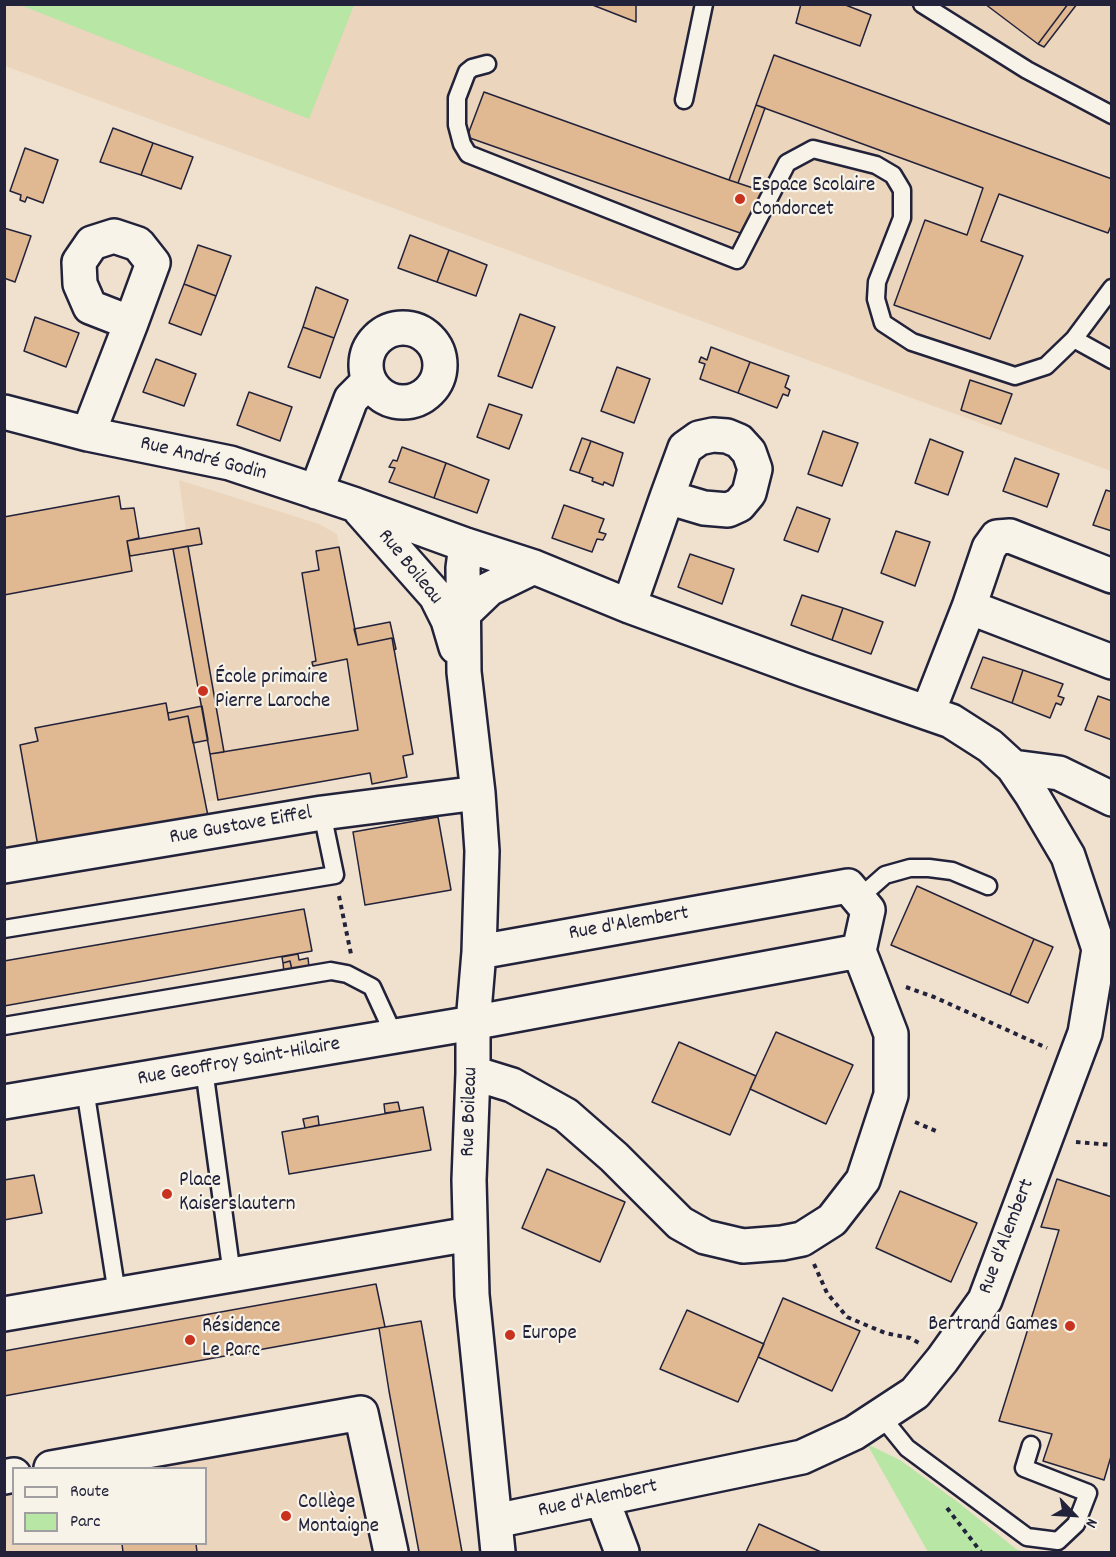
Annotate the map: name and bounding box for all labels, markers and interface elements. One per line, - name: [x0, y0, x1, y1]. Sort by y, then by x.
- place label: Espace Scolaire Condorcet: [752, 174, 875, 224]
- marker: Espace Scolaire Condorcet: [733, 192, 747, 206]
- street label: Rue André Godin: [137, 432, 269, 488]
- street label: Rue Boileau: [371, 525, 447, 611]
- place label: École primaire Pierre Laroche: [215, 666, 330, 716]
- marker: École primaire Pierre Laroche: [196, 684, 210, 698]
- street label: Rue Gustave Eiffel: [168, 802, 314, 852]
- street label: Rue d'Alembert: [567, 902, 691, 948]
- street label: Rue Geoffroy Saint-Hilaire: [136, 1033, 342, 1093]
- street label: Rue Boileau: [457, 1067, 485, 1157]
- place label: Place Kaiserslautern: [179, 1169, 295, 1219]
- street label: Rue d'Alembert: [974, 1176, 1042, 1298]
- marker: Place Kaiserslautern: [160, 1187, 174, 1201]
- place label: Bertrand Games: [928, 1313, 1058, 1339]
- place label: Résidence Le Parc: [202, 1315, 280, 1365]
- marker: Bertrand Games: [1063, 1319, 1077, 1333]
- place label: Europe: [522, 1322, 577, 1348]
- marker: Europe: [503, 1328, 517, 1342]
- marker: Résidence Le Parc: [183, 1333, 197, 1347]
- legend: [12, 1467, 207, 1545]
- street label: Rue d'Alembert: [536, 1475, 660, 1525]
- text: Route: [70, 1480, 109, 1505]
- north arrow: [1044, 1485, 1104, 1545]
- place label: Collège Montaigne: [298, 1491, 379, 1541]
- marker: Collège Montaigne: [279, 1509, 293, 1523]
- text: Parc: [70, 1510, 101, 1535]
- text: N: [1079, 1514, 1103, 1531]

